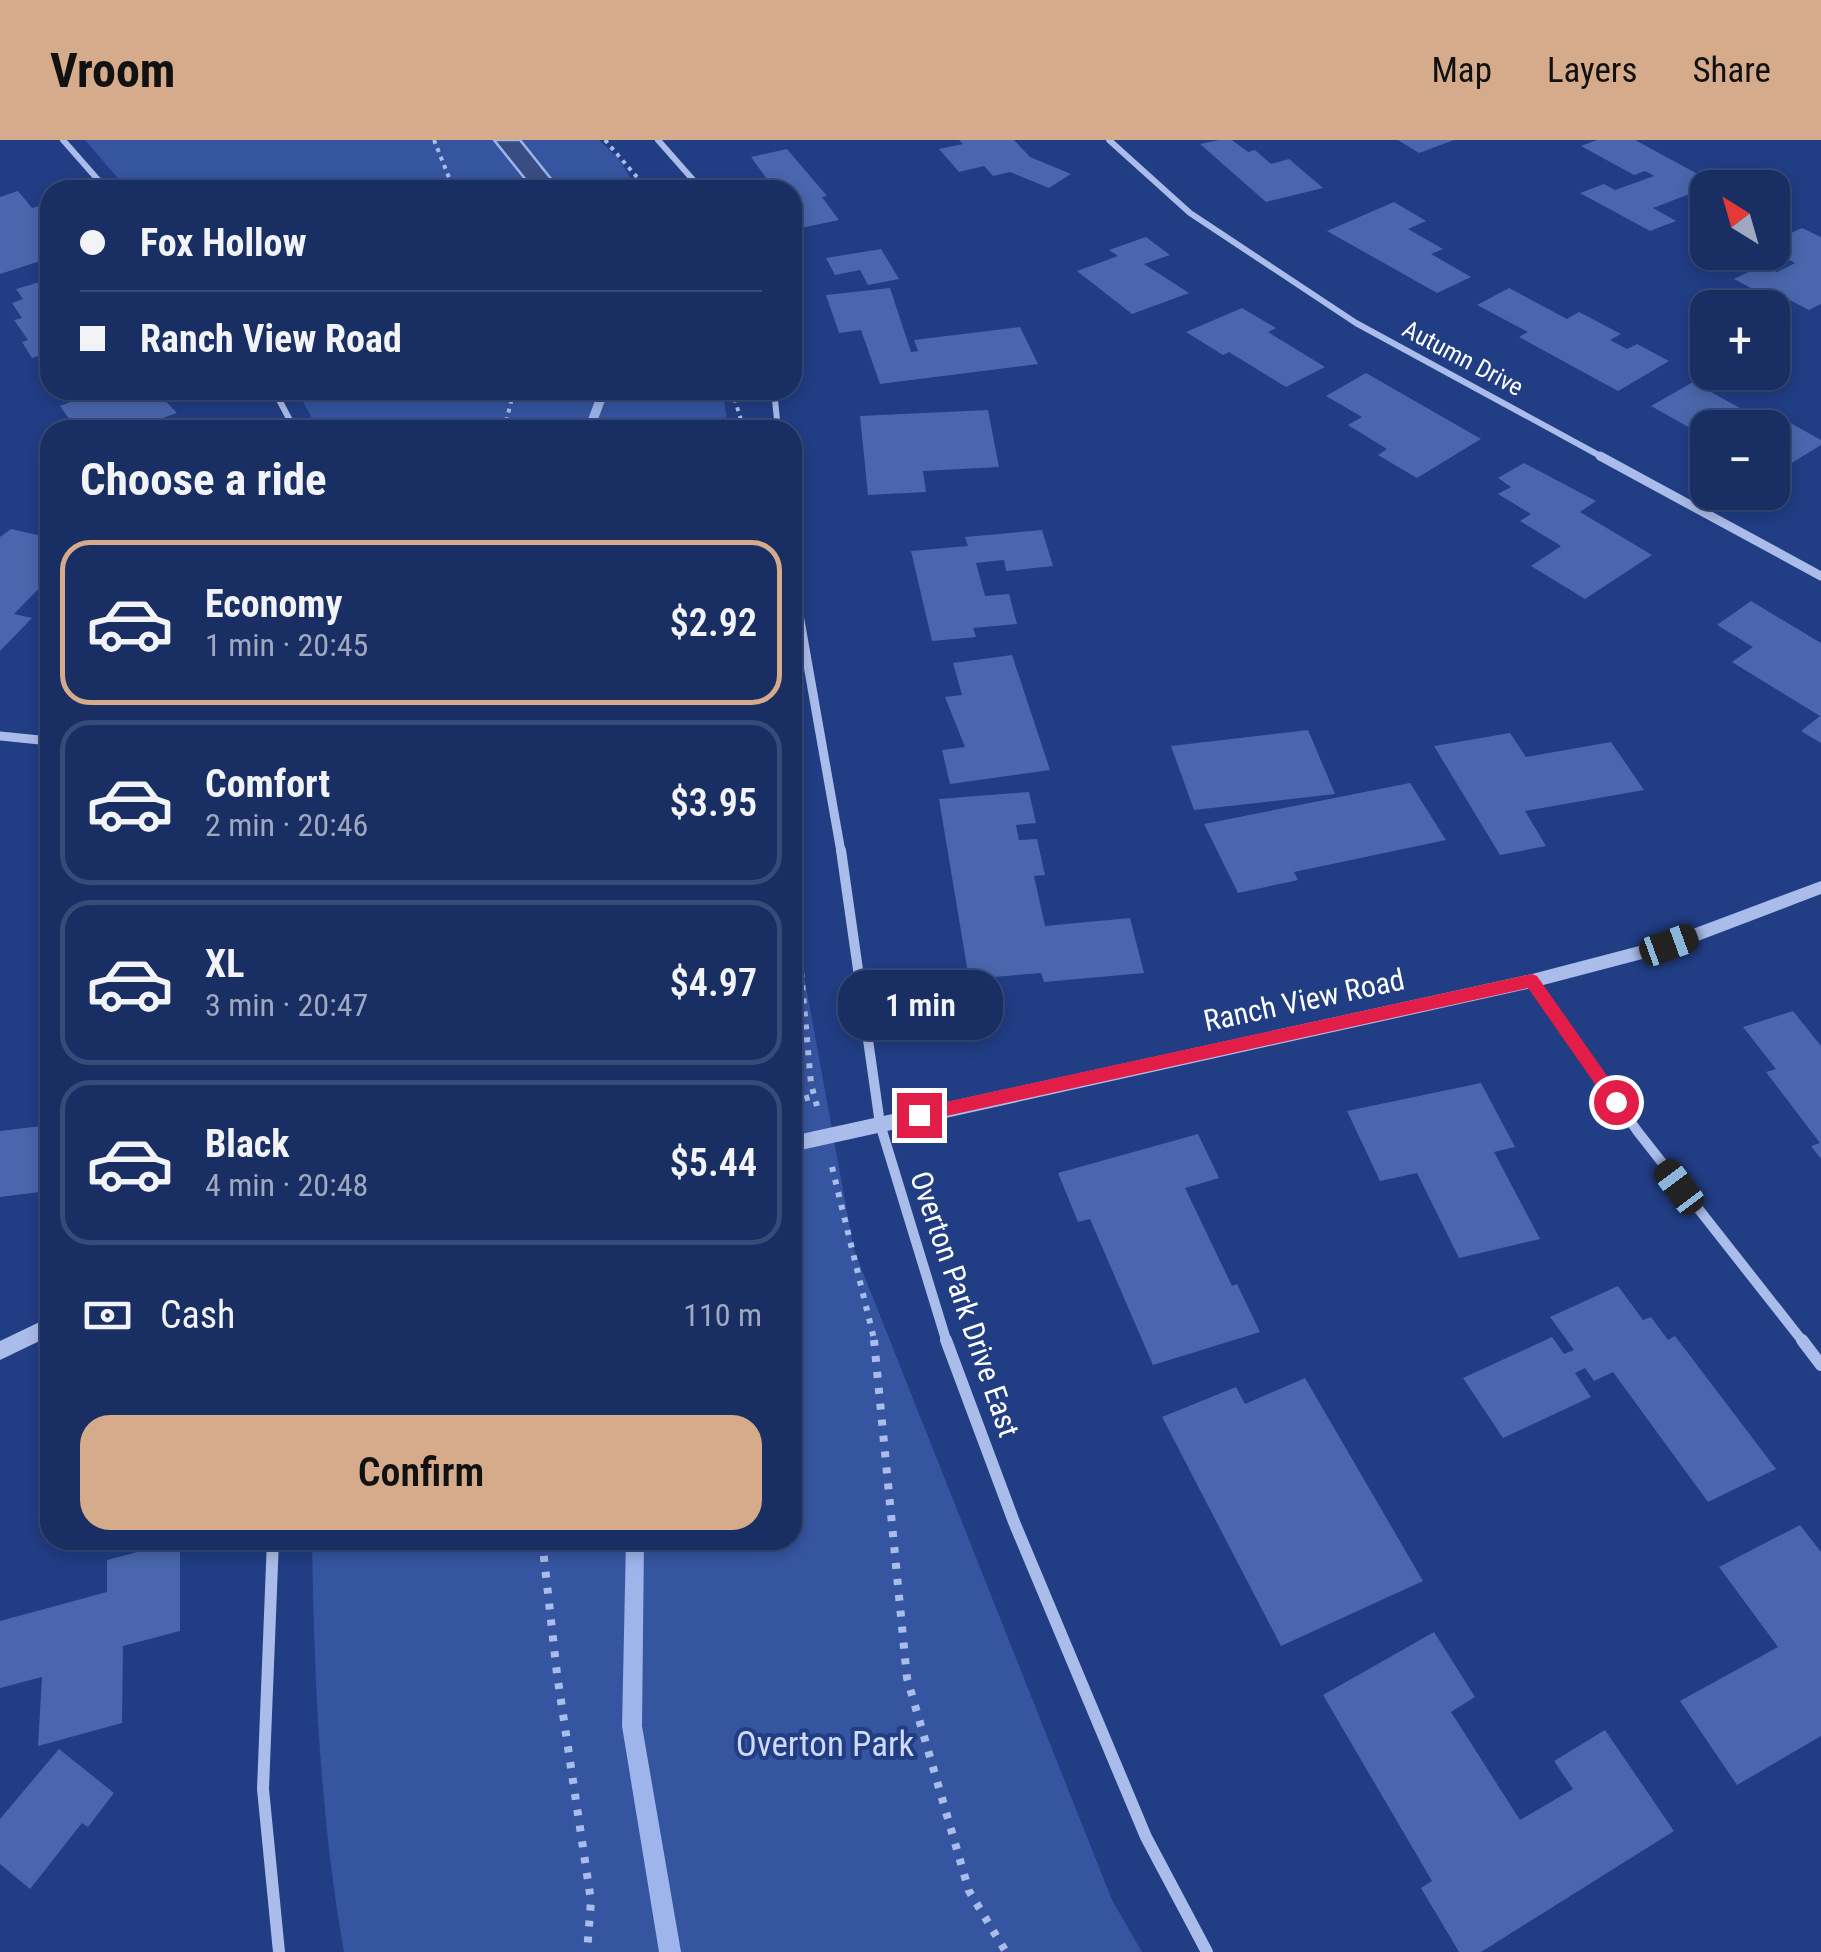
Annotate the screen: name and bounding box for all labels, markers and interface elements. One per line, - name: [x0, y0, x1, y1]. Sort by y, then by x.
- text: Vroom: [50, 42, 175, 99]
- text: Map: [1431, 50, 1492, 91]
- text: Layers: [1547, 50, 1637, 91]
- text: Share: [1692, 50, 1771, 91]
- north arrow: [1690, 170, 1790, 270]
- map controls: [1690, 170, 1790, 510]
- text: Fox Hollow: [140, 221, 307, 265]
- button: +: [1690, 290, 1790, 390]
- street label: Autumn Drive: [1398, 314, 1528, 402]
- text: Ranch View Road: [140, 317, 402, 361]
- button: −: [1690, 410, 1790, 510]
- text: Choose a ride: [80, 453, 327, 506]
- icon: car: [85, 578, 175, 668]
- text: Economy: [205, 582, 342, 626]
- text: $2.92: [670, 601, 757, 645]
- text: 1 min · 20:45: [205, 626, 368, 664]
- icon: car: [85, 758, 175, 848]
- text: Comfort: [205, 762, 330, 806]
- text: $3.95: [670, 781, 757, 825]
- text: 2 min · 20:46: [205, 806, 368, 844]
- car: [1636, 921, 1702, 969]
- icon: car: [85, 938, 175, 1028]
- text: XL: [205, 942, 244, 986]
- text: $4.97: [670, 961, 757, 1005]
- street label: Ranch View Road: [1200, 962, 1408, 1038]
- callout: 1 min: [836, 970, 1002, 1040]
- text: 3 min · 20:47: [205, 986, 368, 1024]
- text: 1 min: [885, 986, 956, 1024]
- route start: [1594, 1080, 1639, 1125]
- route end: [897, 1093, 942, 1138]
- icon: car: [85, 1118, 175, 1208]
- text: Black: [205, 1122, 289, 1166]
- text: $5.44: [670, 1141, 757, 1185]
- car: [1649, 1154, 1709, 1220]
- text: 4 min · 20:48: [205, 1166, 368, 1204]
- street label: Overton Park Drive East: [903, 1167, 1027, 1441]
- icon: cash: [80, 1288, 135, 1343]
- text: Cash: [160, 1293, 235, 1337]
- text: 110 m: [683, 1296, 762, 1334]
- button: Confirm: [80, 1415, 762, 1530]
- park label: Overton Park: [736, 1724, 915, 1765]

